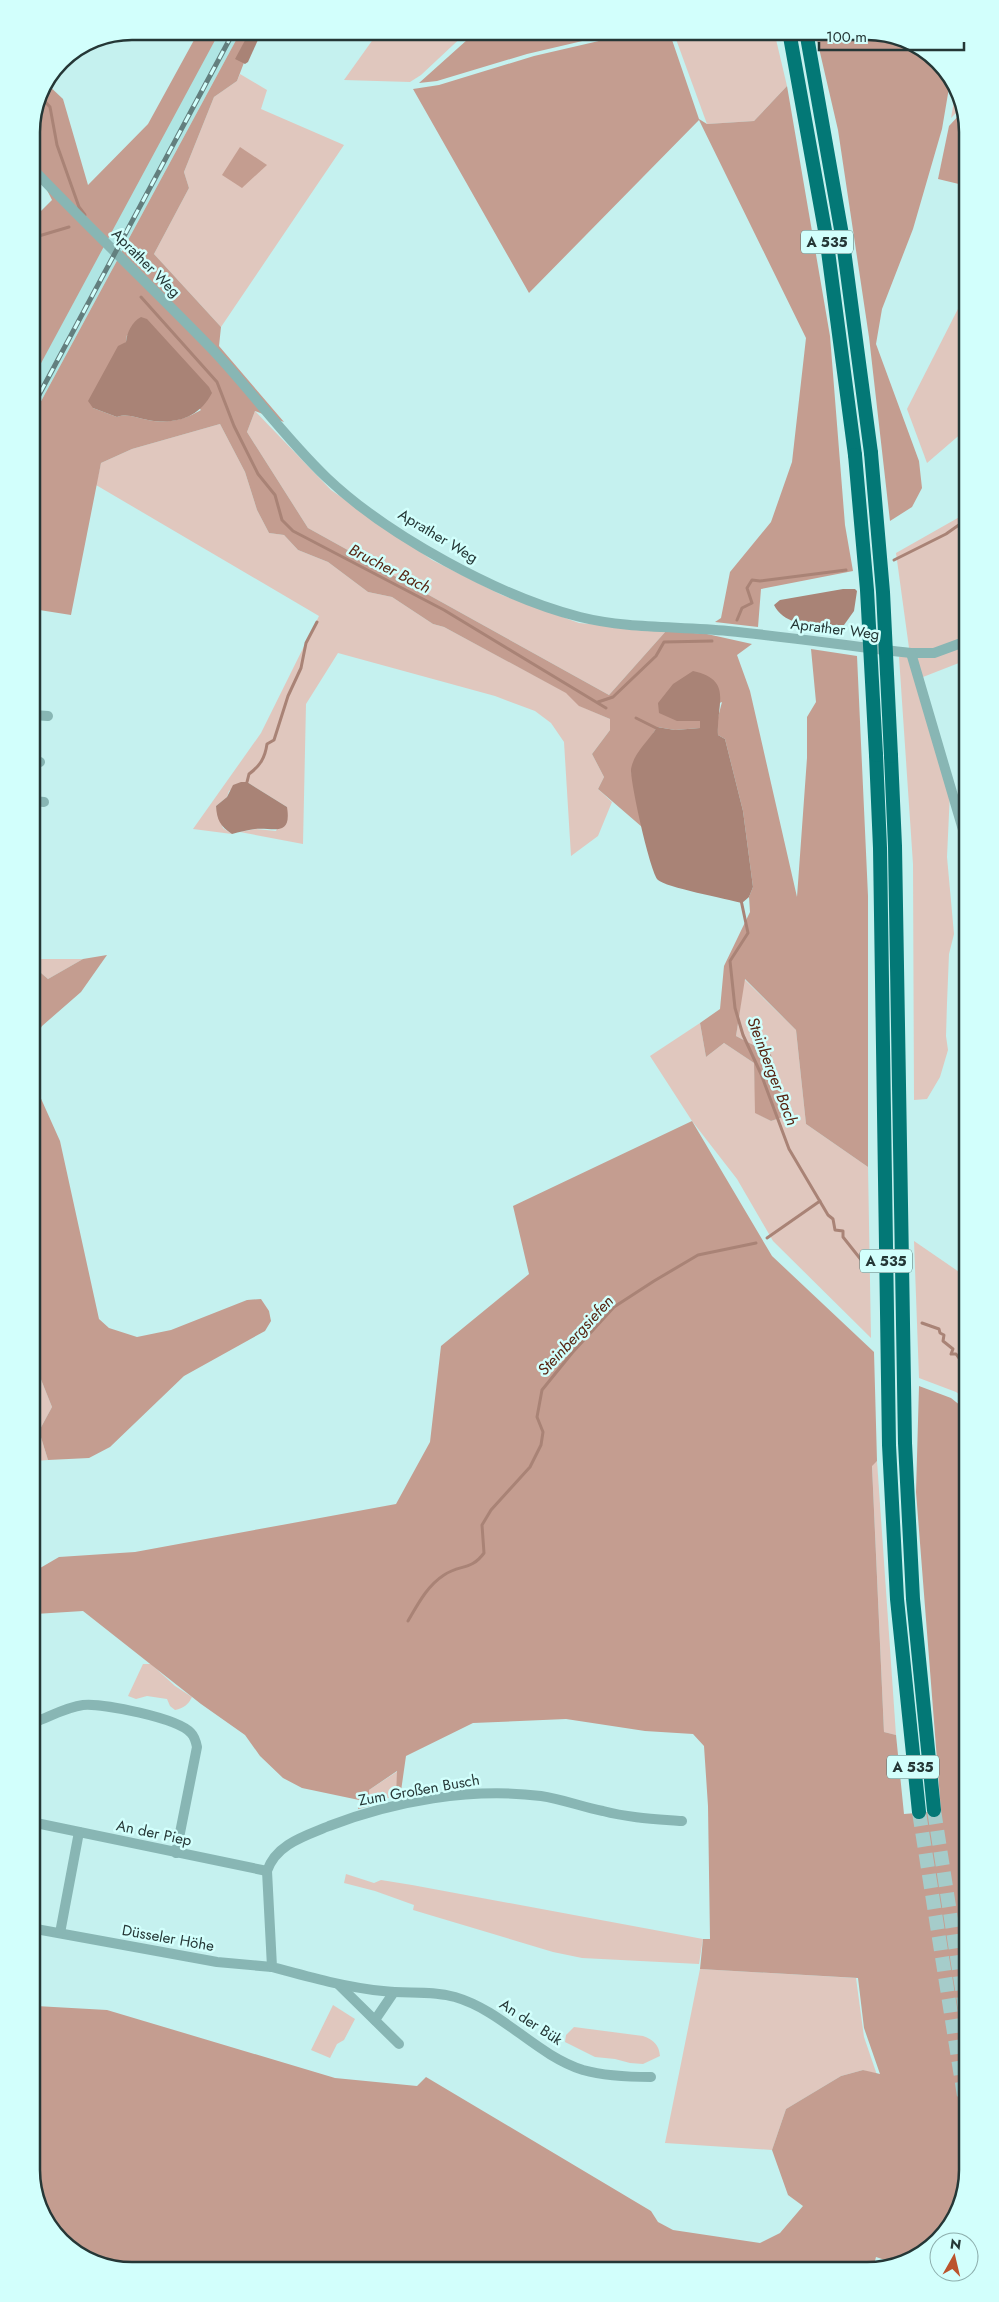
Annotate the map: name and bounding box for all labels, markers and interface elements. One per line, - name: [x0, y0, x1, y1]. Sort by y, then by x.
- scale bar: [819, 20, 964, 52]
- text: 100 m: [826, 26, 867, 48]
- street label: Aprather Weg: [107, 224, 185, 302]
- road number: A 535: [801, 230, 853, 253]
- street label: Aprather Weg: [394, 503, 482, 569]
- water label: Brucher Bach: [345, 538, 435, 599]
- street label: Aprather Weg: [789, 613, 881, 645]
- water label: Steinberger Bach: [741, 1014, 804, 1129]
- road number: A 535: [860, 1250, 912, 1272]
- water label: Steinbergsiefen: [532, 1290, 619, 1381]
- road number: A 535: [887, 1755, 939, 1778]
- street label: Zum Großen Busch: [357, 1769, 481, 1811]
- street label: An der Piep: [114, 1814, 194, 1852]
- street label: Düsseler Höhe: [120, 1919, 216, 1957]
- street label: An der Bük: [495, 1993, 567, 2051]
- north arrow: [929, 2232, 979, 2282]
- text: N: [949, 2233, 963, 2255]

